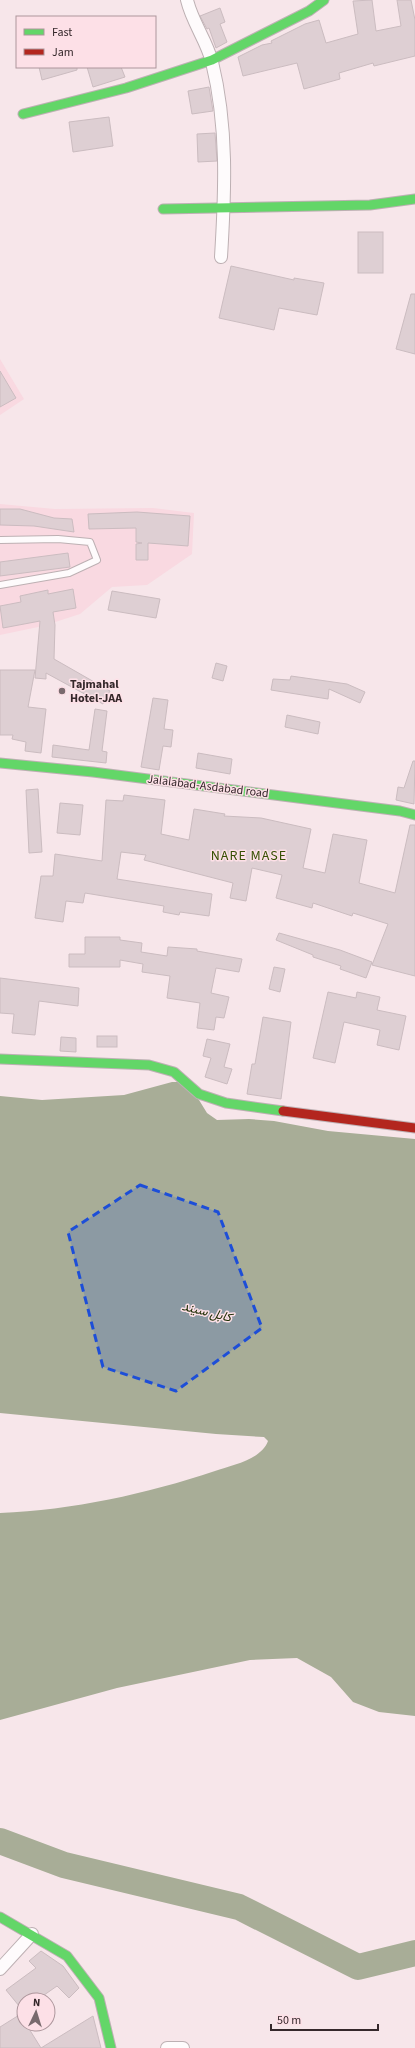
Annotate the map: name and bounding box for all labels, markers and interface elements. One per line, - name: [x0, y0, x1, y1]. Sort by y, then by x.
- legend: [16, 16, 156, 68]
- text: Fast: [52, 24, 72, 41]
- text: Jam: [52, 44, 74, 61]
- place label: Tajmahal Hotel-JAA: [70, 676, 122, 707]
- marker: Tajmahal Hotel-JAA: [57, 686, 67, 696]
- street label: Jalalabad-Asdabad road: [146, 771, 270, 802]
- district label: NARE MASE: [211, 846, 287, 866]
- water label: کابل سيند: [180, 1297, 236, 1327]
- north arrow: [16, 1992, 56, 2032]
- text: N: [32, 1995, 41, 2010]
- scale bar: [271, 2006, 378, 2032]
- text: 50 m: [277, 2012, 301, 2029]

